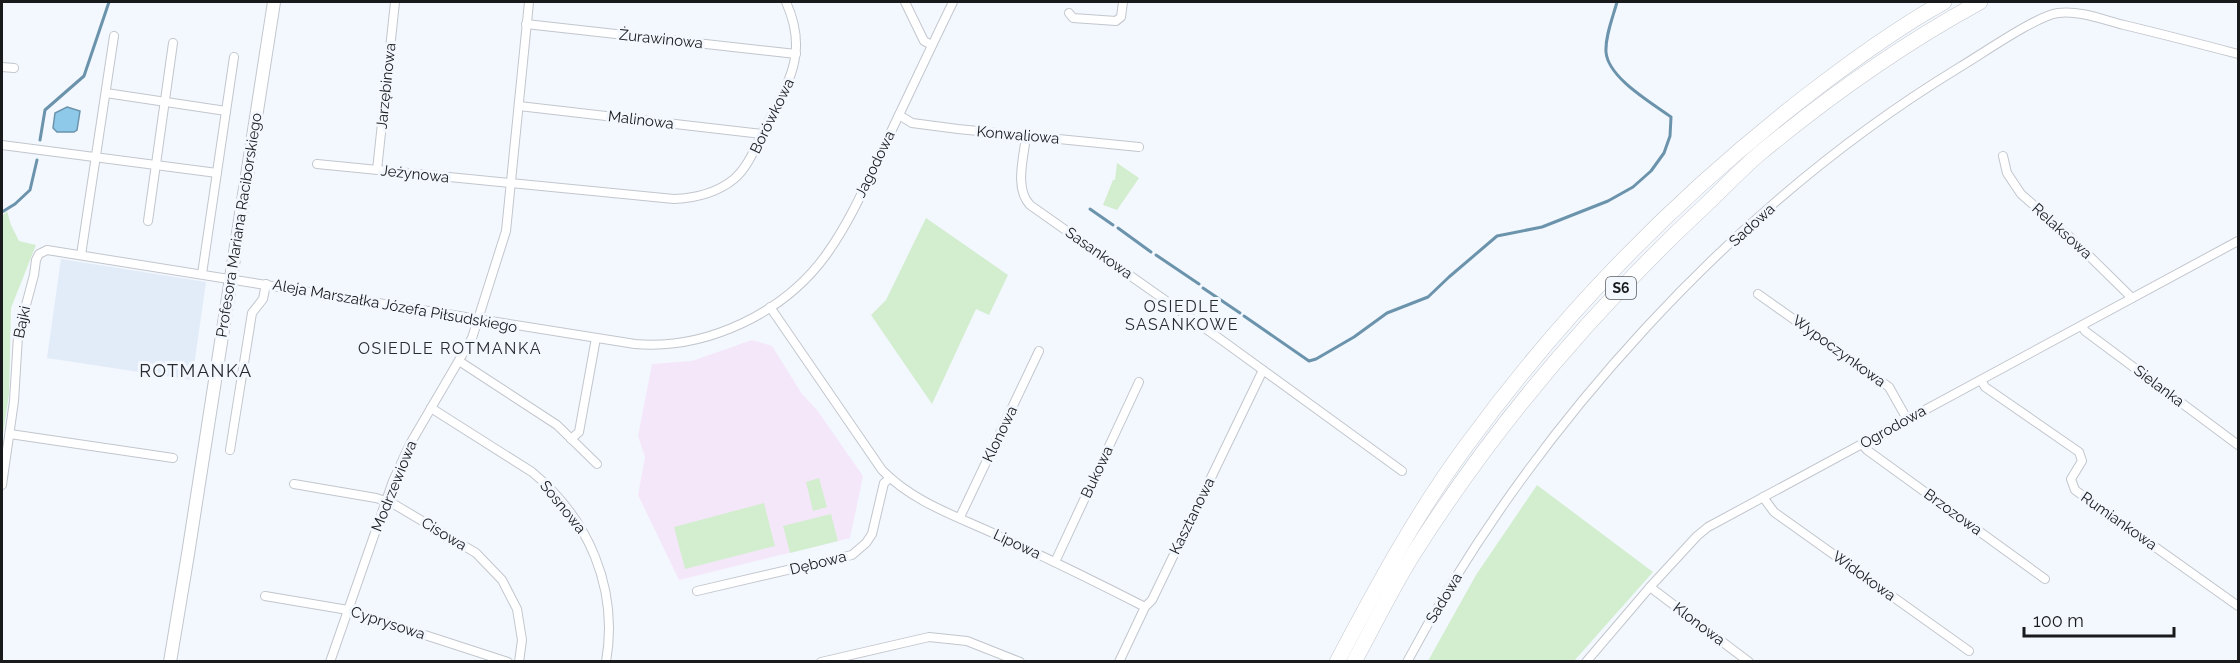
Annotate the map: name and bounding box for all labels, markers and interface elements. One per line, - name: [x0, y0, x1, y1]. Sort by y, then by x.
- street label: Żurawinowa: [618, 25, 704, 52]
- street label: Jarzębinowa: [373, 42, 399, 130]
- street label: Borówkowa: [746, 76, 798, 156]
- street label: Malinowa: [607, 107, 675, 133]
- street label: Profesora Mariana Raciborskiego: [212, 111, 266, 339]
- street label: Konwaliowa: [976, 122, 1060, 148]
- street label: Jagodowa: [851, 128, 899, 200]
- street label: Jeżynowa: [380, 161, 450, 187]
- street label: Relaksowa: [2028, 199, 2096, 263]
- street label: Sadowa: [1725, 200, 1779, 250]
- street label: Sasankowa: [1062, 223, 1136, 283]
- street label: Aleja Marszałka Józefa Piłsudskiego: [271, 276, 519, 336]
- road number: S6: [1606, 277, 1636, 299]
- district label: OSIEDLE SASANKOWE: [1125, 297, 1239, 334]
- street label: Bajki: [10, 304, 34, 340]
- street label: Wypoczynkowa: [1789, 311, 1889, 391]
- district label: OSIEDLE ROTMANKA: [358, 339, 542, 358]
- district label: ROTMANKA: [139, 360, 253, 381]
- street label: Sielanka: [2130, 361, 2188, 411]
- street label: Ogrodowa: [1857, 402, 1929, 452]
- street label: Klonowa: [979, 403, 1021, 465]
- street label: Modrzewiowa: [368, 438, 420, 534]
- street label: Bukowa: [1077, 443, 1117, 501]
- street label: Kasztanowa: [1166, 475, 1218, 557]
- street label: Sosnowa: [536, 477, 590, 537]
- street label: Brzozowa: [1921, 485, 1985, 539]
- street label: Rumiankowa: [2077, 488, 2161, 554]
- street label: Cisowa: [418, 514, 470, 554]
- street label: Lipowa: [990, 525, 1044, 563]
- street label: Dębowa: [788, 547, 848, 579]
- street label: Widokowa: [1829, 547, 1899, 605]
- street label: Sadowa: [1422, 570, 1466, 626]
- street label: Klonowa: [1670, 599, 1728, 649]
- scale bar: [2024, 600, 2174, 638]
- street label: Cyprysowa: [349, 603, 427, 643]
- text: 100 m: [2033, 610, 2084, 631]

